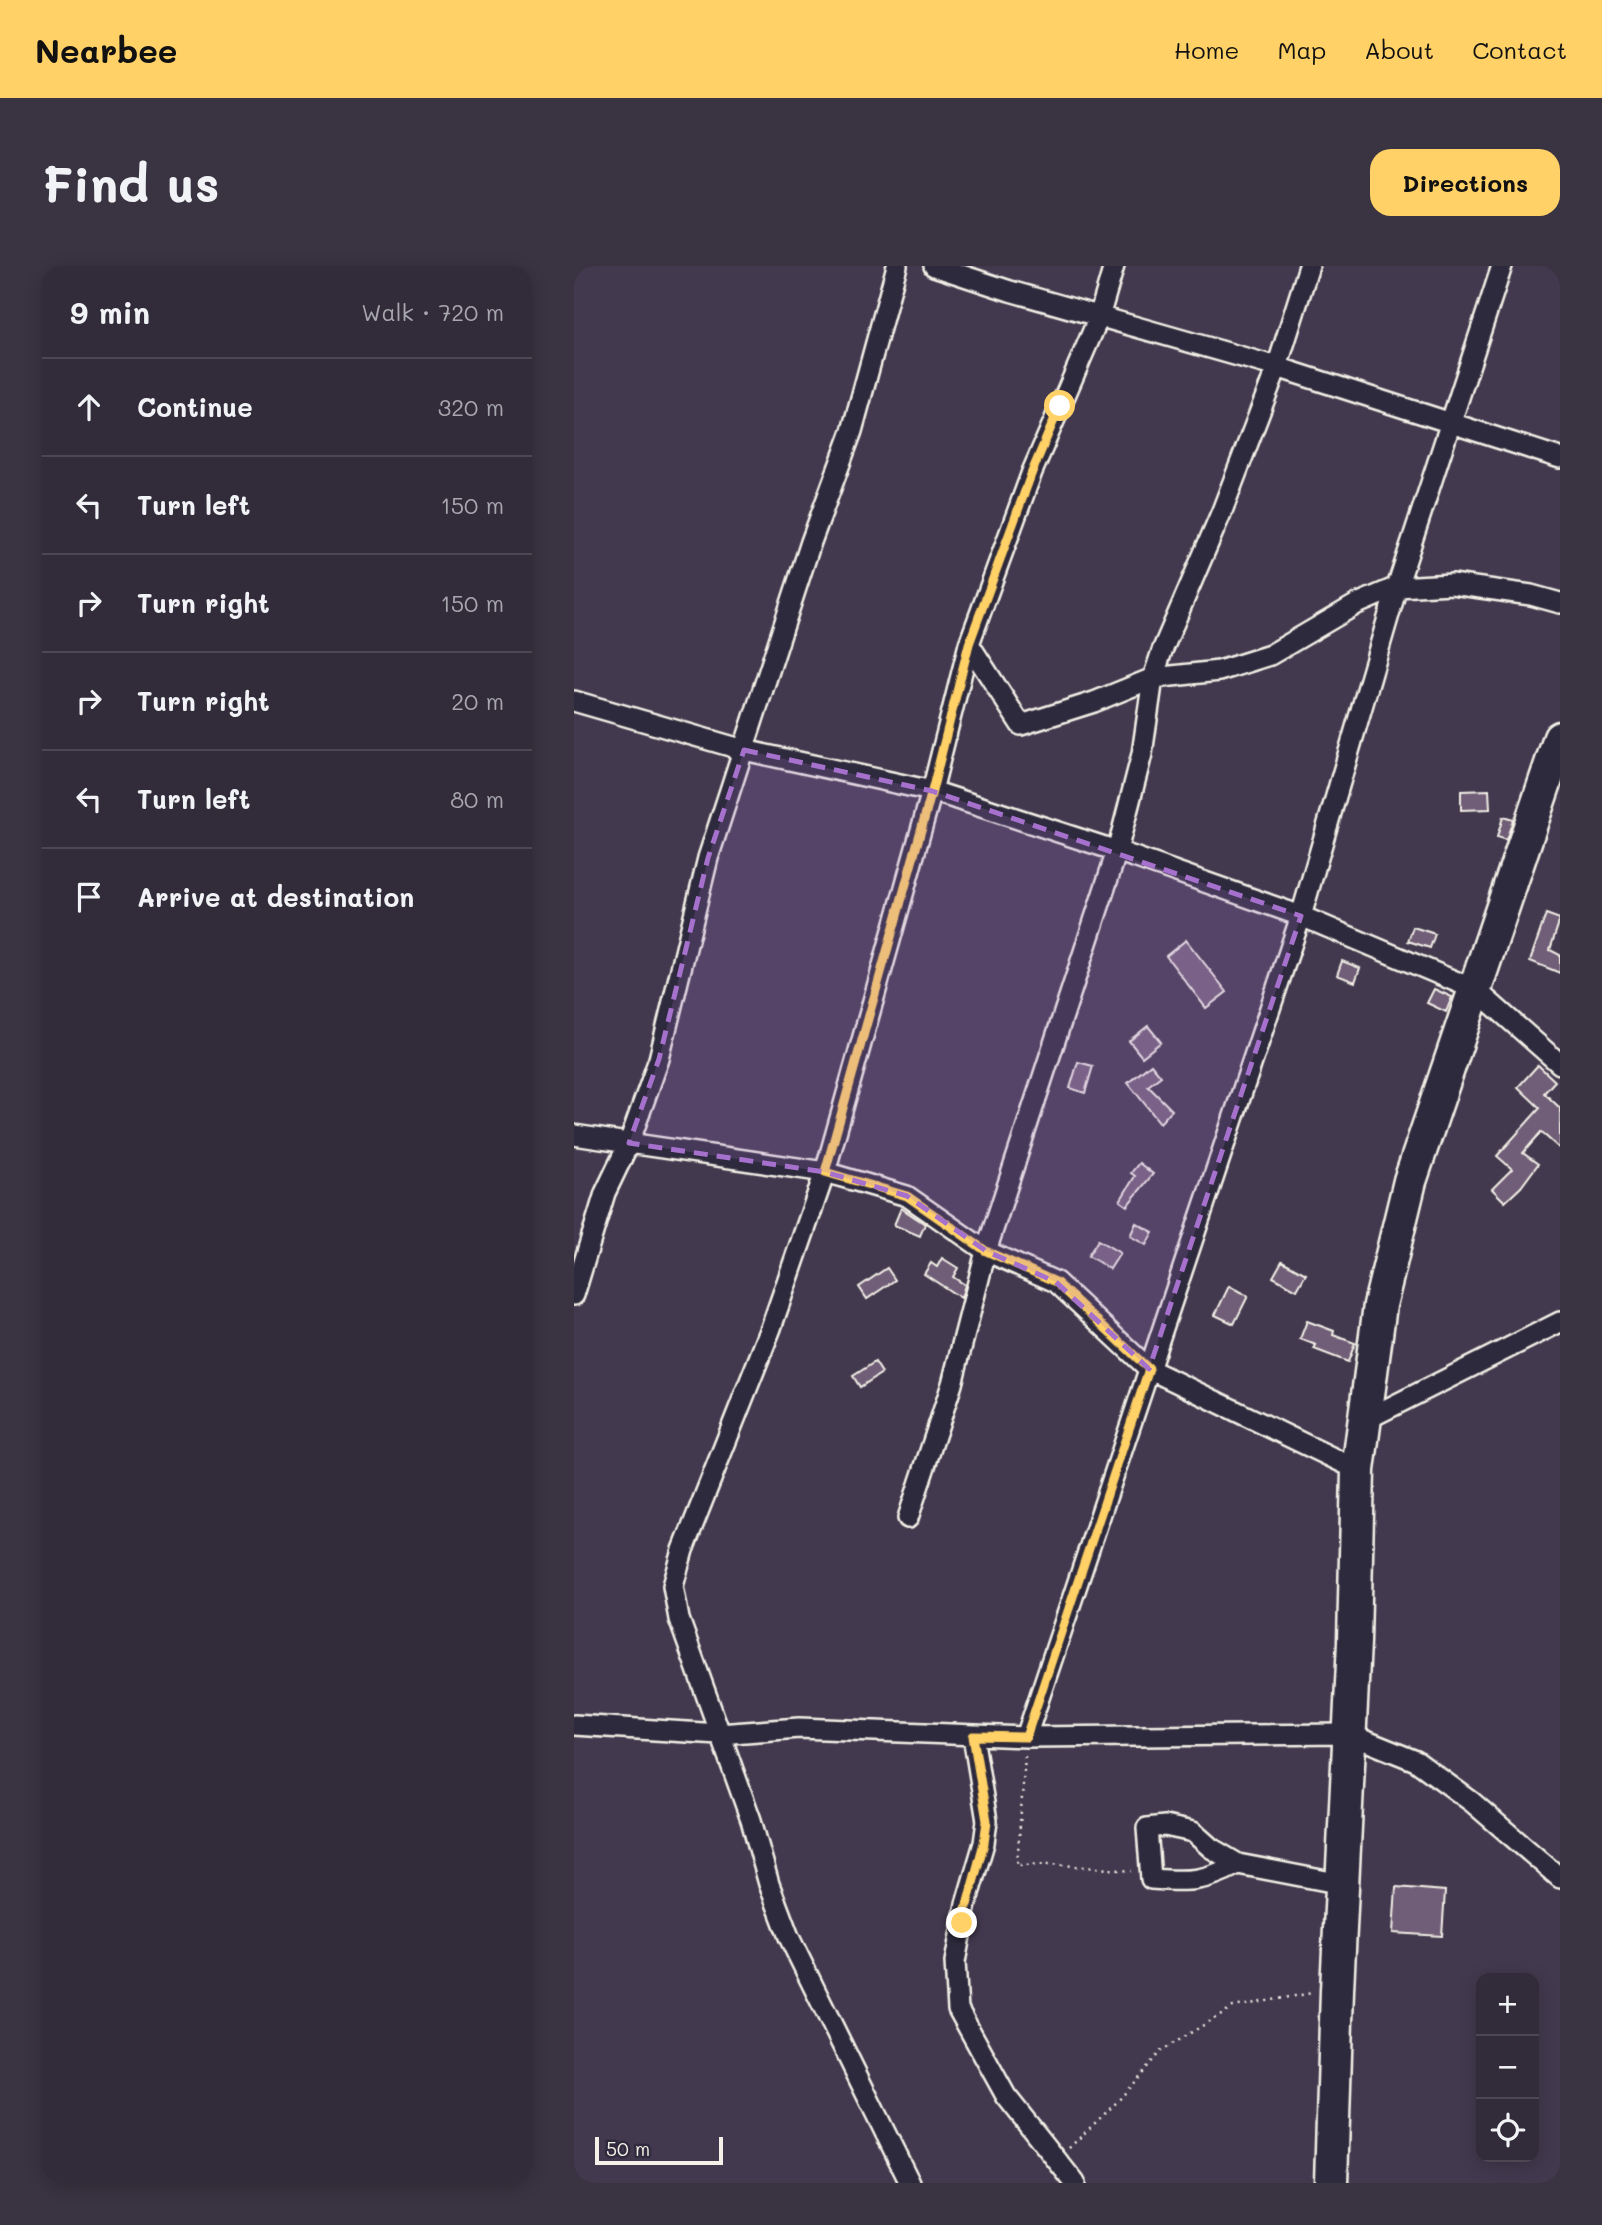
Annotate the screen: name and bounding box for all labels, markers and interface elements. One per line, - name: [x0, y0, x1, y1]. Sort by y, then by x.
- text: Nearbee: [35, 28, 178, 71]
- text: Home: [1174, 34, 1239, 65]
- text: Map: [1277, 34, 1326, 65]
- text: About: [1364, 34, 1434, 65]
- text: Contact: [1472, 34, 1567, 65]
- button: Directions: [1370, 149, 1560, 216]
- text: Find us: [42, 151, 220, 214]
- text: 9 min: [70, 292, 150, 332]
- text: Walk · 720 m: [361, 297, 504, 327]
- icon: ahead: [70, 388, 108, 426]
- text: Continue: [137, 390, 253, 424]
- route start: [1044, 390, 1075, 421]
- text: 320 m: [438, 392, 504, 422]
- icon: left: [70, 486, 108, 524]
- text: Turn left: [137, 488, 250, 522]
- text: 150 m: [440, 490, 504, 520]
- icon: right: [70, 584, 108, 622]
- text: Turn right: [137, 586, 270, 620]
- text: 150 m: [440, 588, 504, 618]
- icon: right: [70, 682, 108, 720]
- text: Turn right: [137, 684, 270, 718]
- text: 20 m: [451, 686, 504, 716]
- icon: left: [70, 780, 108, 818]
- text: Turn left: [137, 782, 250, 816]
- text: 80 m: [450, 784, 504, 814]
- icon: arrive: [70, 878, 108, 916]
- text: Arrive at destination: [137, 880, 414, 914]
- route end: [946, 1907, 977, 1938]
- map controls: [1476, 1973, 1539, 2162]
- button: +: [1476, 1973, 1539, 2036]
- button: −: [1476, 2036, 1539, 2099]
- button: locate: [1476, 2099, 1539, 2162]
- scale bar: [595, 2134, 723, 2166]
- text: 50 m: [606, 2136, 650, 2161]

